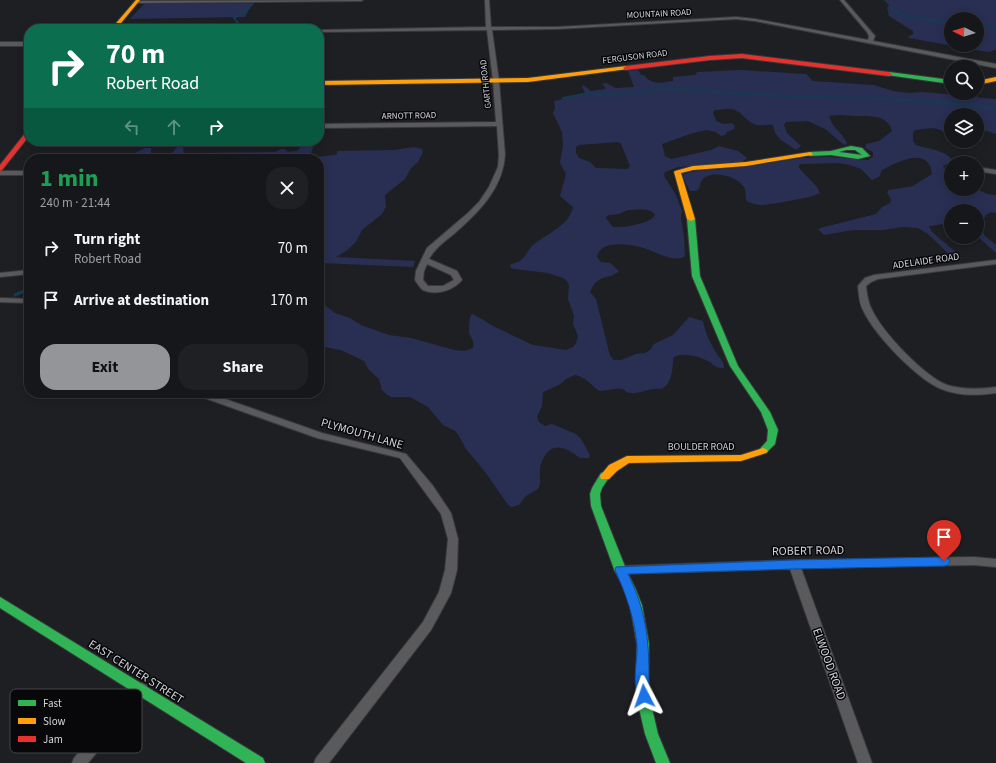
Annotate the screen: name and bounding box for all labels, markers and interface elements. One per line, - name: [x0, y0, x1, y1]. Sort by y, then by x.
- street label: MOUNTAIN ROAD: [626, 6, 692, 22]
- north arrow: [944, 12, 984, 52]
- map controls: [944, 12, 984, 244]
- text: 70 m: [106, 34, 165, 74]
- icon: right: [40, 40, 92, 92]
- street label: FERGUSON ROAD: [602, 47, 669, 67]
- street label: GARTH ROAD: [477, 58, 495, 109]
- button: search: [944, 60, 984, 100]
- text: Robert Road: [106, 71, 199, 96]
- button: layers: [944, 108, 984, 148]
- street label: ARNOTT ROAD: [382, 109, 437, 123]
- icon: left: [121, 116, 143, 138]
- icon: ahead: [163, 116, 185, 138]
- icon: right: [205, 116, 227, 138]
- button: +: [944, 156, 984, 196]
- text: 1 min: [40, 161, 98, 196]
- button: close: [266, 167, 308, 209]
- text: 240 m · 21:44: [40, 194, 110, 212]
- button: −: [944, 204, 984, 244]
- text: Turn right: [74, 229, 140, 250]
- icon: right: [40, 237, 62, 259]
- text: 70 m: [278, 238, 308, 259]
- street label: ADELAIDE ROAD: [892, 249, 960, 273]
- text: Robert Road: [74, 250, 141, 268]
- icon: arrive: [40, 289, 62, 311]
- text: Arrive at destination: [74, 290, 209, 311]
- text: 170 m: [270, 290, 308, 311]
- button: Exit: [40, 344, 170, 390]
- button: Share: [178, 344, 308, 390]
- street label: PLYMOUTH LANE: [319, 414, 405, 454]
- street label: BOULDER ROAD: [668, 440, 734, 454]
- pin: [927, 520, 961, 561]
- icon: arrive: [933, 526, 955, 548]
- street label: ROBERT ROAD: [772, 542, 844, 560]
- street label: ELWOOD ROAD: [808, 626, 850, 702]
- street label: EAST CENTER STREET: [85, 636, 187, 708]
- position arrow: [623, 675, 665, 717]
- legend: [10, 689, 142, 753]
- text: Fast: [43, 696, 62, 711]
- text: Slow: [43, 714, 66, 729]
- text: Jam: [43, 732, 63, 747]

